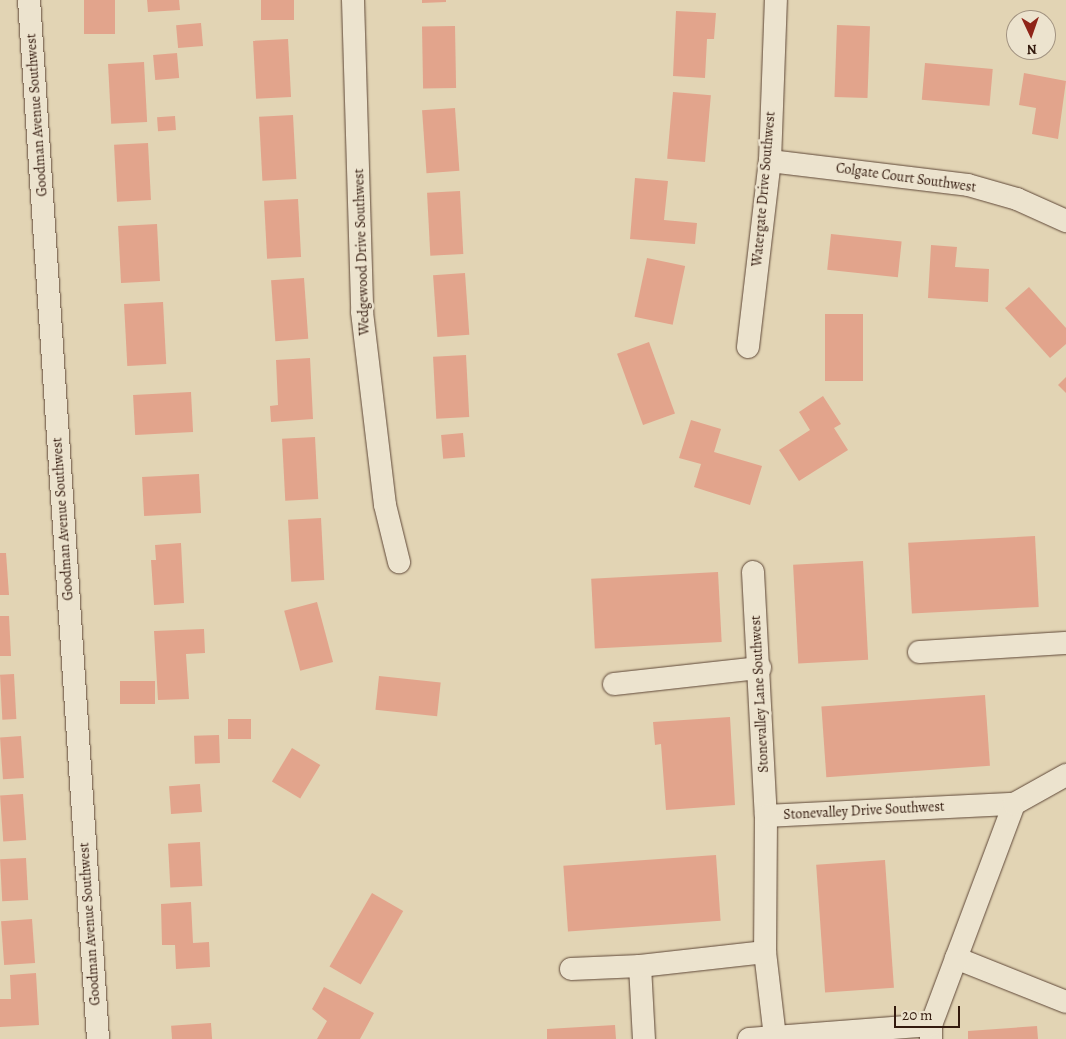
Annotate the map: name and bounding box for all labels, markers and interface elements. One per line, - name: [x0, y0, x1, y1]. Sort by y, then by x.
- north arrow: [1006, 10, 1056, 60]
- street label: Goodman Avenue Southwest: [23, 33, 51, 197]
- text: N: [1026, 40, 1037, 59]
- street label: Watergate Drive Southwest: [749, 111, 779, 267]
- street label: Colgate Court Southwest: [835, 160, 977, 196]
- street label: Wedgewood Drive Southwest: [351, 168, 373, 336]
- street label: Goodman Avenue Southwest: [49, 437, 77, 601]
- street label: Stonevalley Lane Southwest: [747, 615, 773, 773]
- street label: Stonevalley Drive Southwest: [783, 798, 945, 824]
- street label: Goodman Avenue Southwest: [76, 842, 104, 1006]
- scale bar: [896, 996, 962, 1028]
- text: 20 m: [902, 1005, 933, 1025]

